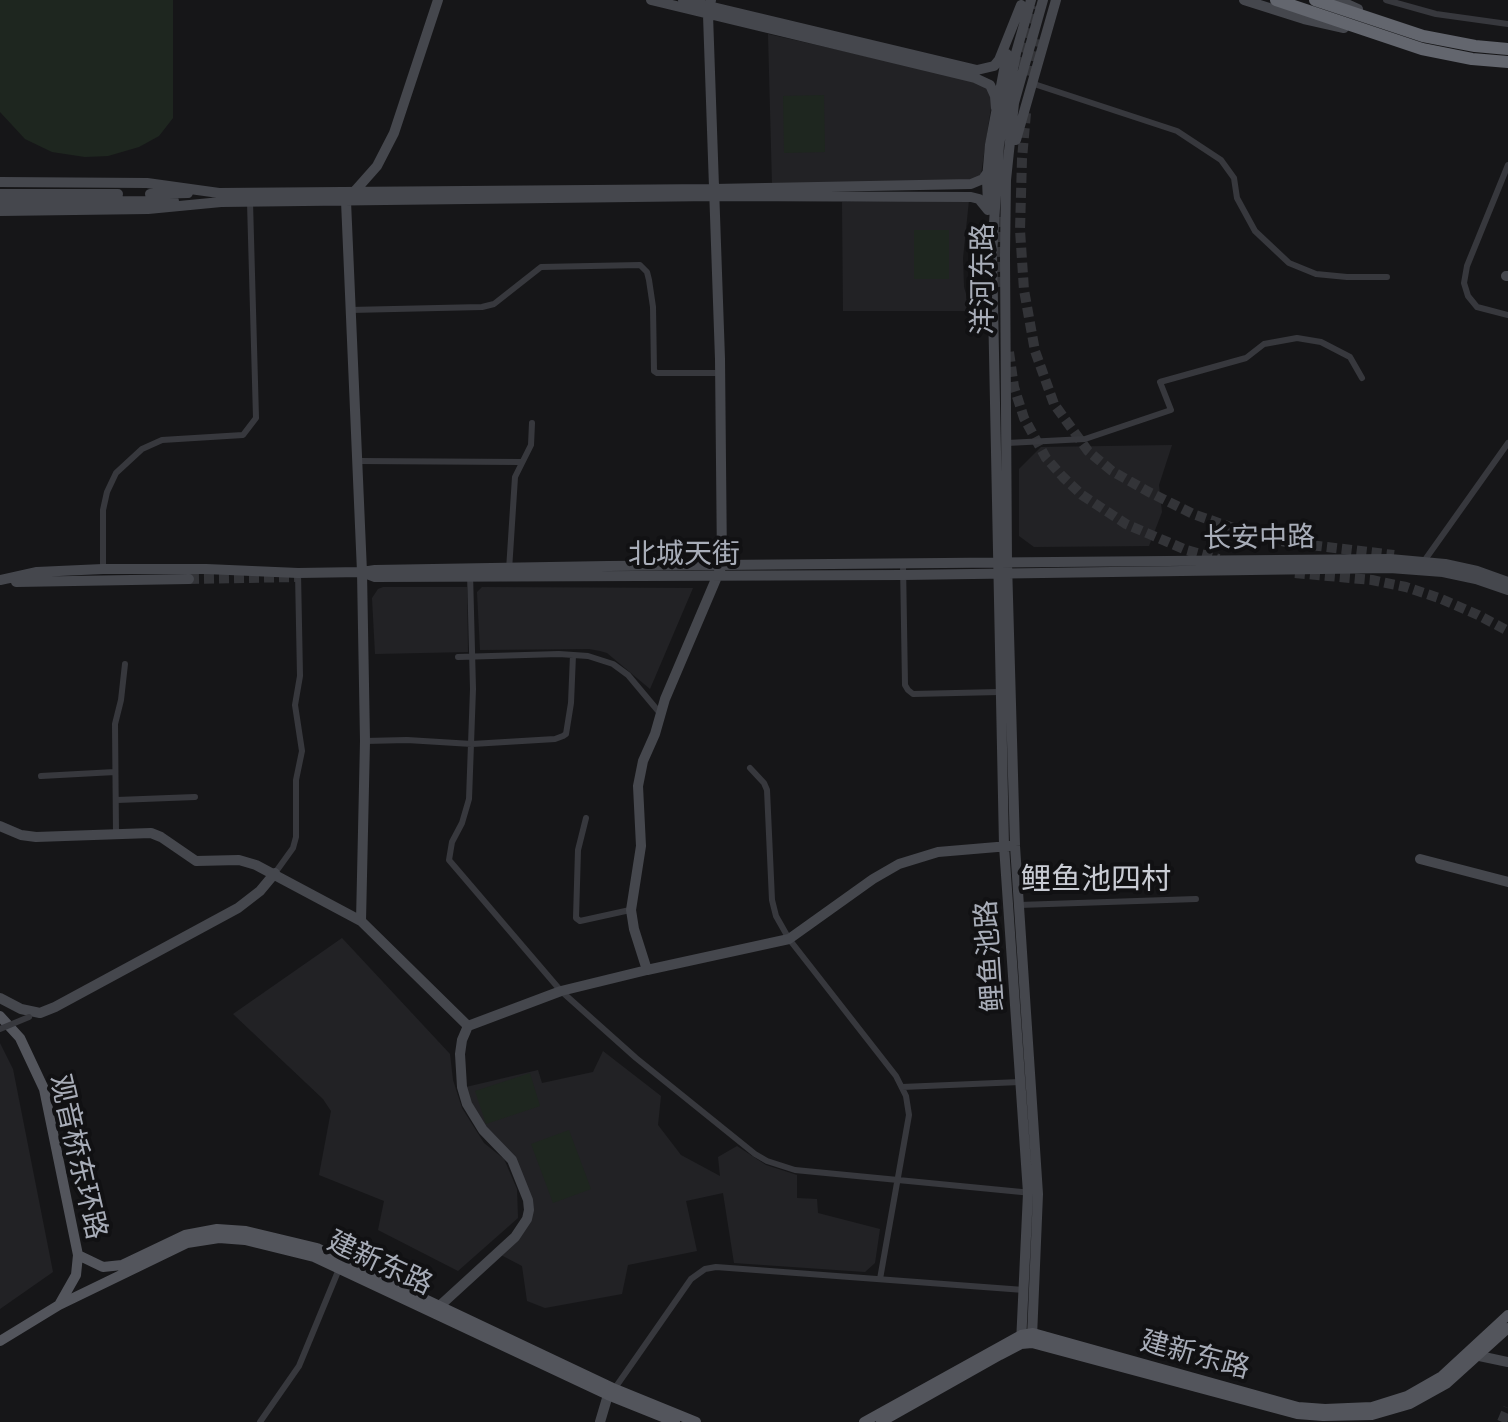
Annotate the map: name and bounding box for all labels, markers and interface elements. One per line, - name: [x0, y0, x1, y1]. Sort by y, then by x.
- street label: 洋河东路: [966, 223, 1000, 335]
- street label: 长安中路: [1203, 520, 1315, 556]
- street label: 北城天街: [628, 537, 740, 571]
- district label: 鲤鱼池四村: [1021, 862, 1171, 898]
- street label: 鲤鱼池路: [969, 899, 1011, 1013]
- street label: 观音桥东环路: [43, 1071, 113, 1243]
- street label: 建新东路: [322, 1224, 438, 1302]
- street label: 建新东路: [1137, 1324, 1253, 1386]

